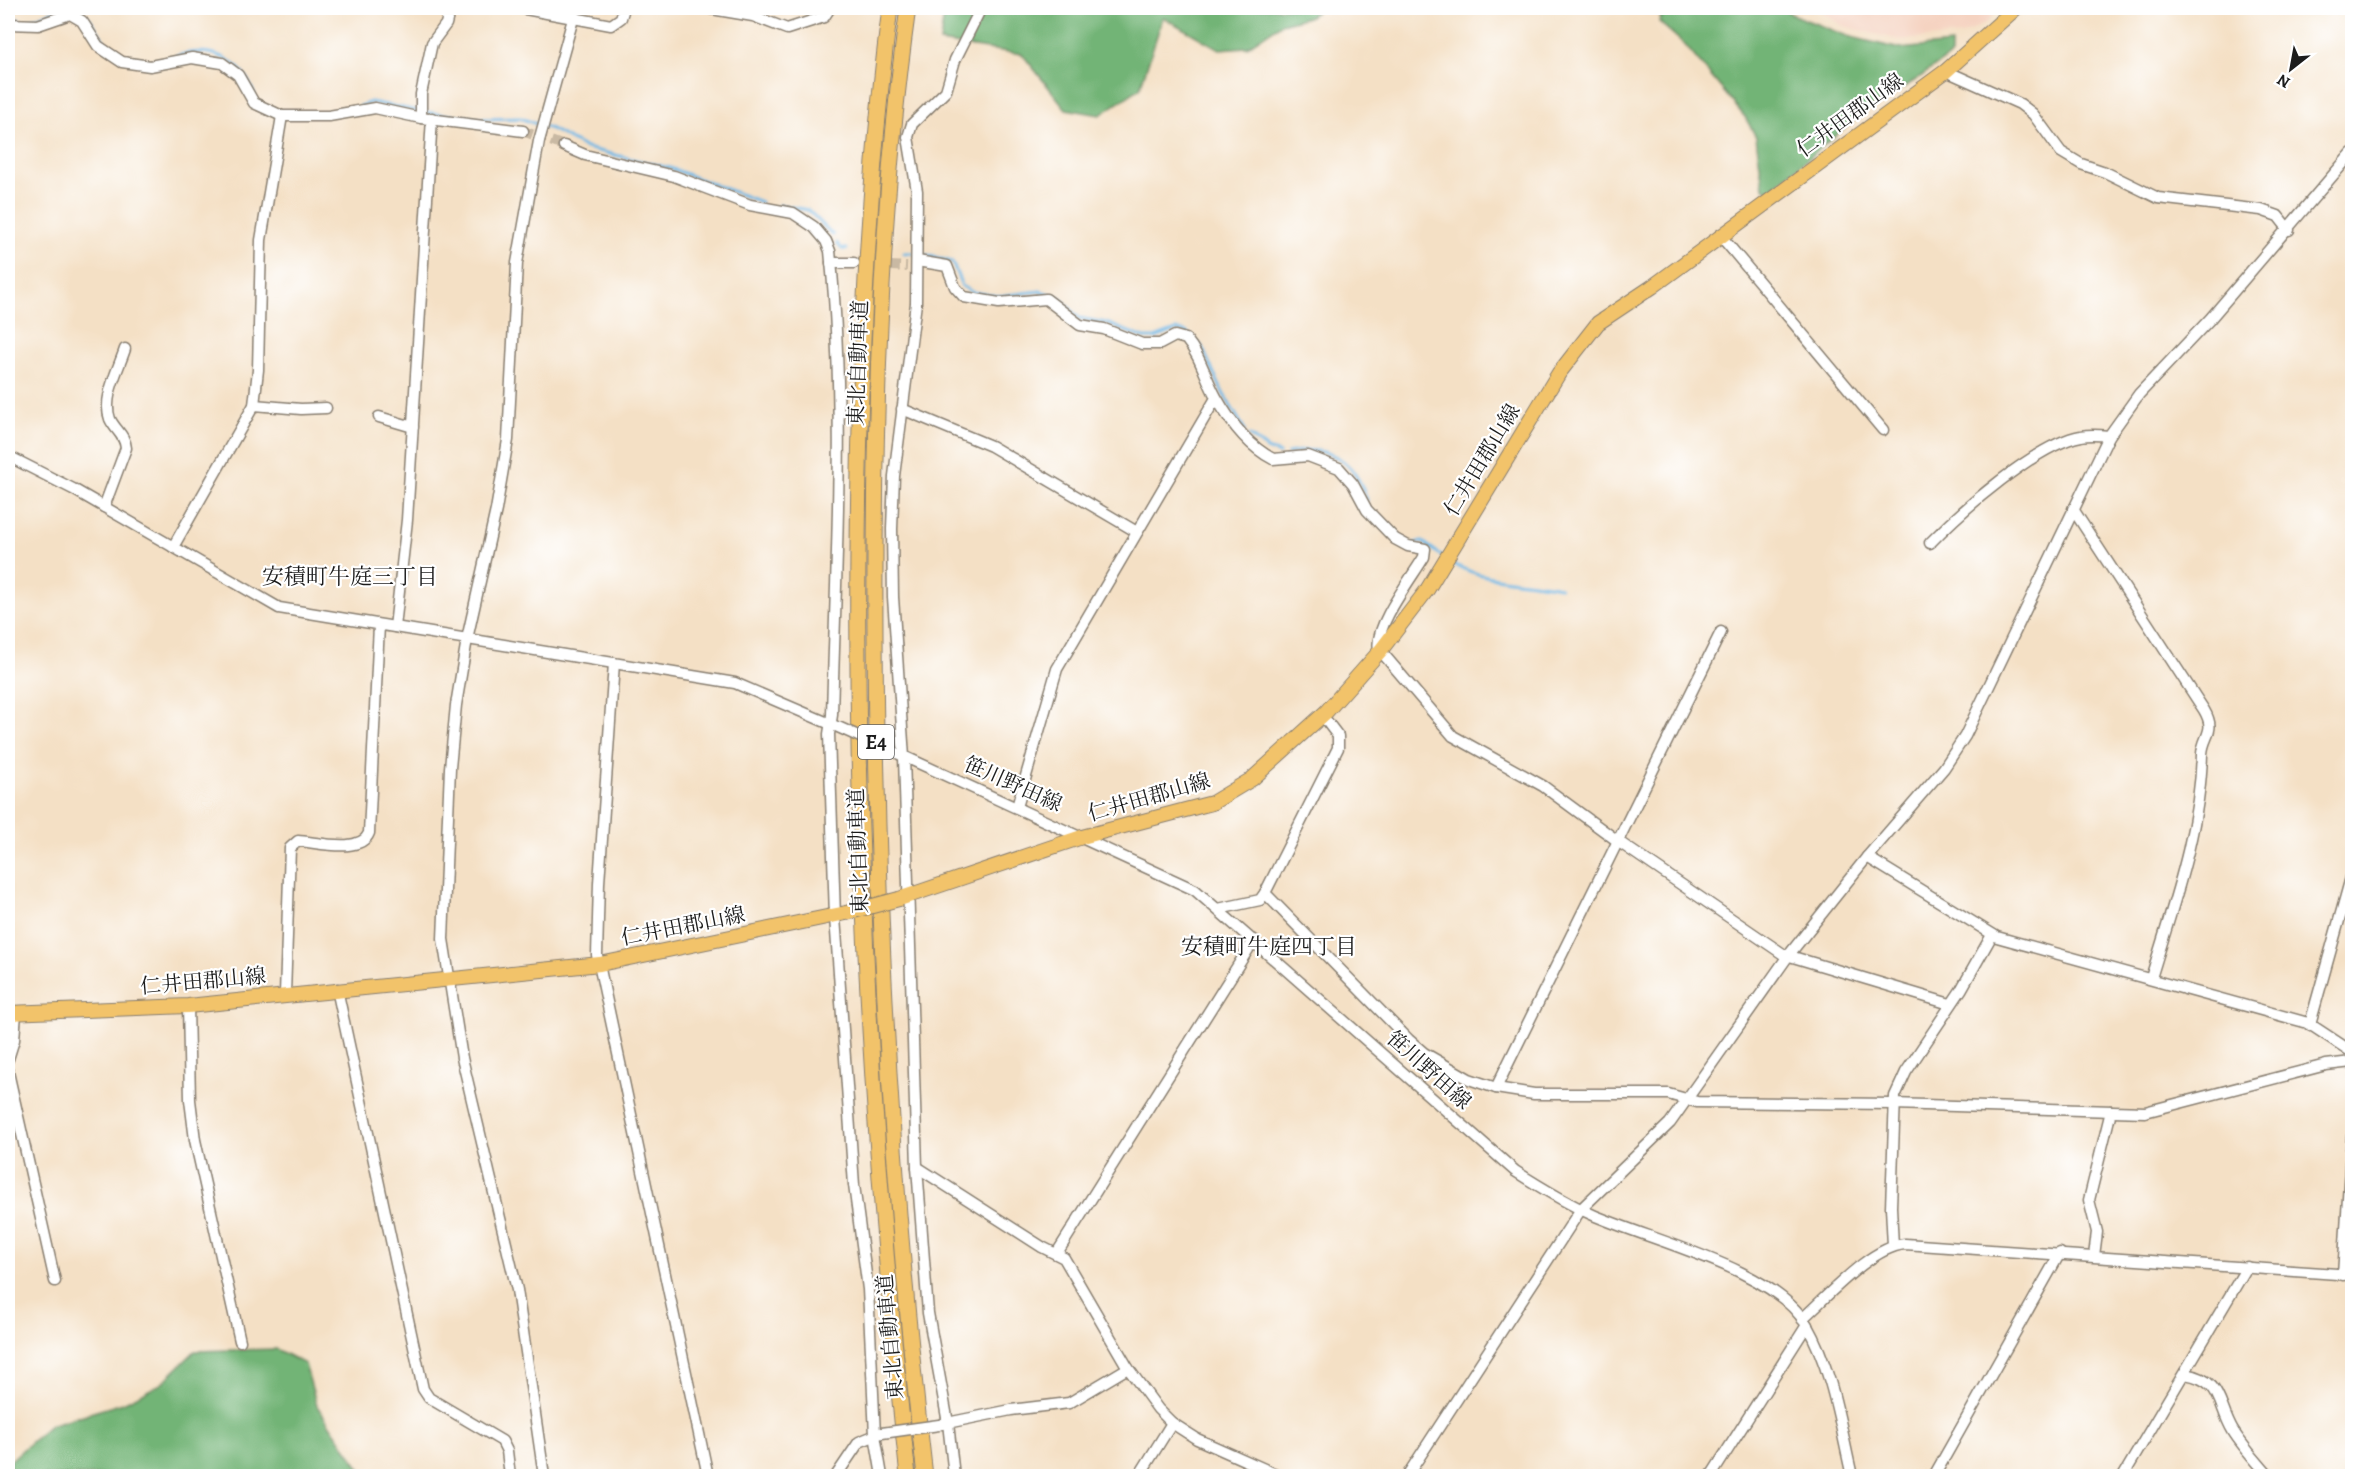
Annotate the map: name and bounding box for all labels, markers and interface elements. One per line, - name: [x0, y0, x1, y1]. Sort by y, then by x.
- north arrow: [2261, 39, 2321, 99]
- street label: 仁井田郡山線: [1791, 67, 1909, 163]
- text: N: [2273, 68, 2294, 93]
- street label: 東北自動車道: [842, 300, 874, 426]
- street label: 仁井田郡山線: [1438, 399, 1526, 521]
- district label: 安積町牛庭三丁目: [262, 562, 438, 592]
- road number: E4: [858, 725, 894, 759]
- street label: 笹川野田線: [959, 750, 1067, 818]
- street label: 仁井田郡山線: [1085, 766, 1213, 828]
- street label: 東北自動車道: [842, 788, 874, 914]
- street label: 仁井田郡山線: [618, 900, 748, 952]
- district label: 安積町牛庭四丁目: [1181, 932, 1357, 962]
- street label: 仁井田郡山線: [139, 962, 267, 1000]
- street label: 笹川野田線: [1381, 1024, 1477, 1116]
- street label: 東北自動車道: [871, 1273, 909, 1401]

